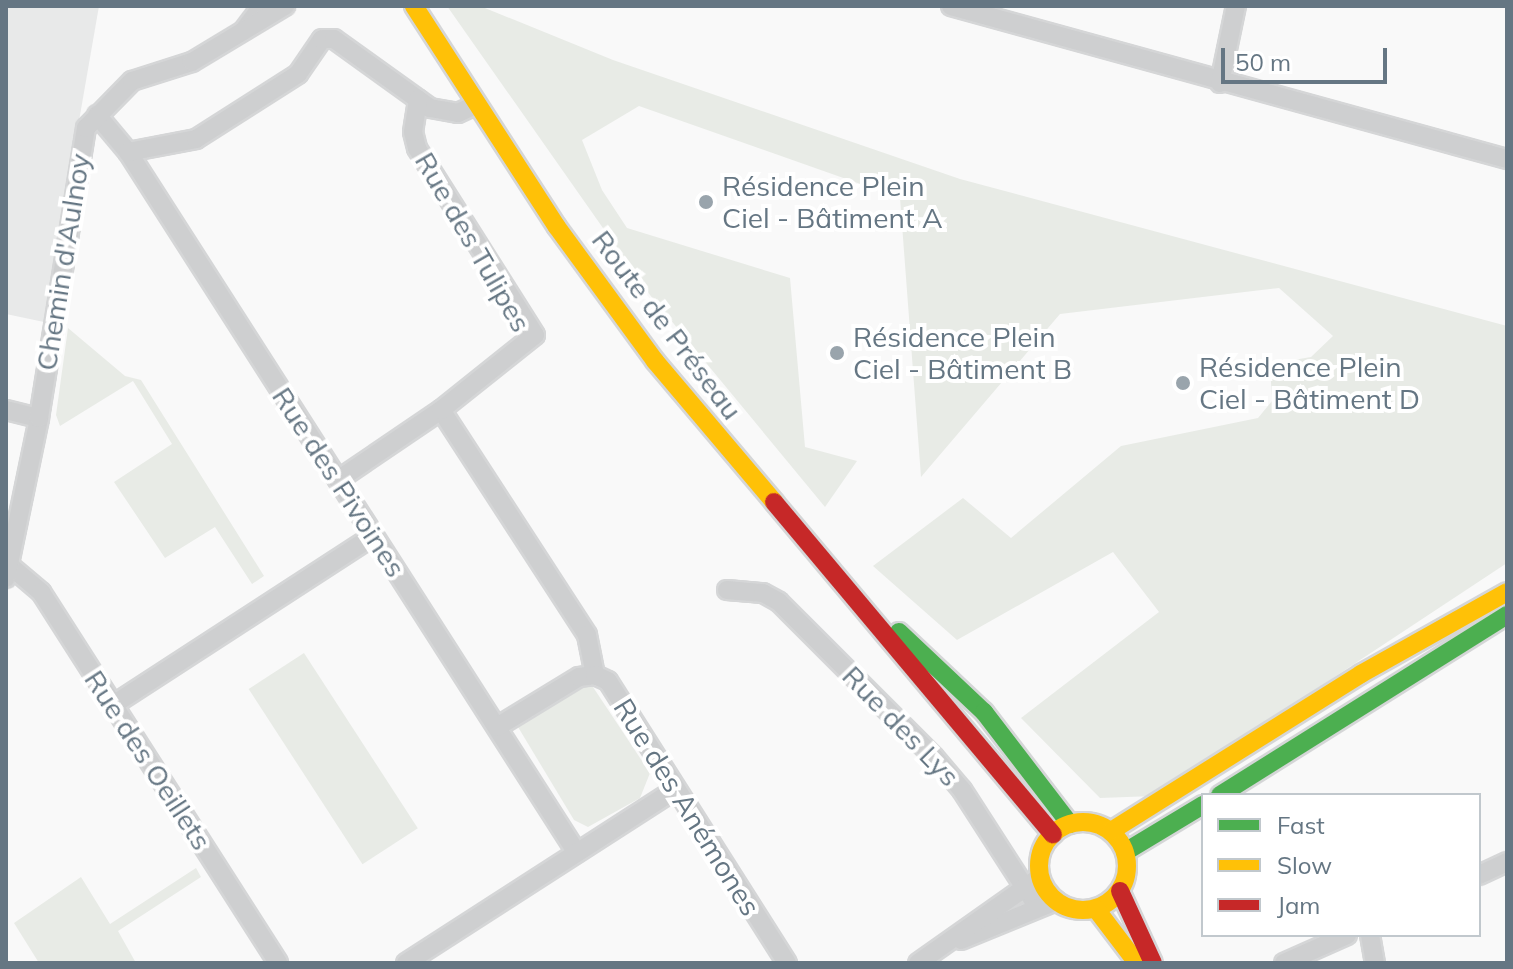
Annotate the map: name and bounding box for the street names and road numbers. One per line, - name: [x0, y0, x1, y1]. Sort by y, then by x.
- street label: Rue des Tulipes: [408, 146, 538, 338]
- street label: Chemin d'Aulnoy: [29, 151, 97, 373]
- street label: Route de Préseau: [585, 224, 749, 426]
- street label: Rue des Pivoines: [265, 381, 413, 583]
- street label: Rue des Lys: [835, 659, 967, 793]
- street label: Rue des Oeillets: [78, 664, 218, 856]
- street label: Rue des Anémones: [607, 692, 767, 922]

